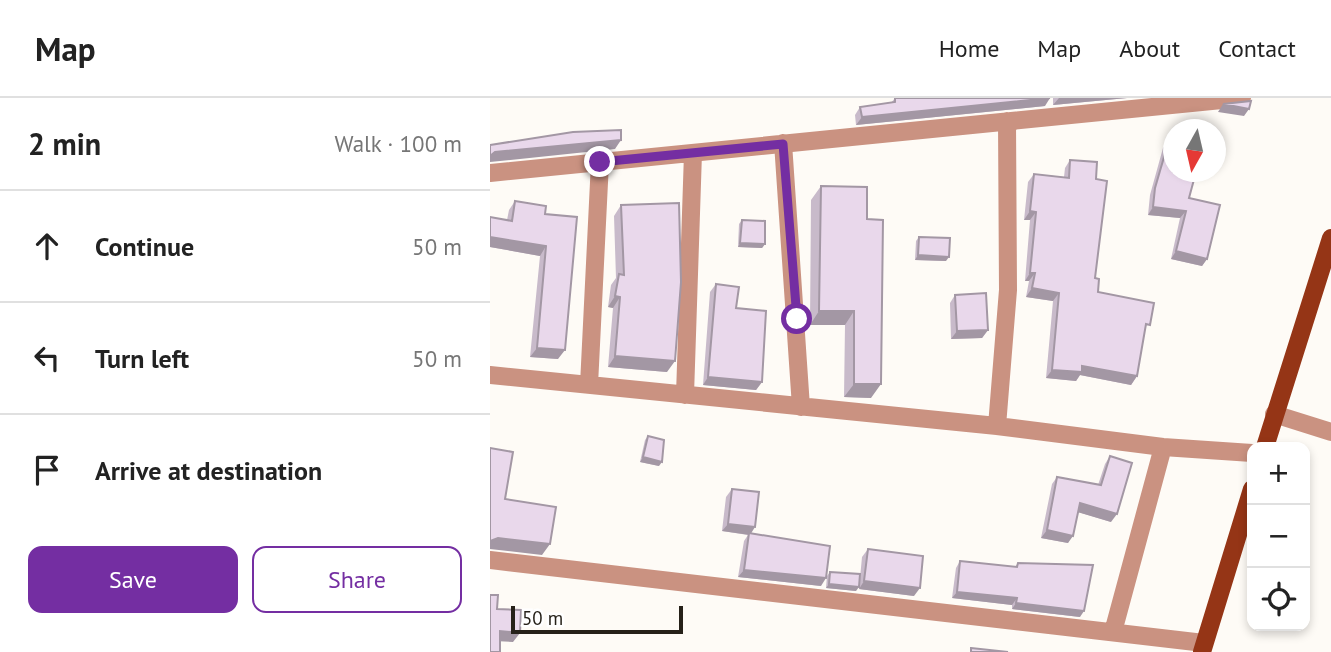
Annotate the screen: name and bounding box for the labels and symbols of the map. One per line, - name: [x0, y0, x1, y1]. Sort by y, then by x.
- north arrow: [1163, 119, 1226, 182]
- route end: [584, 146, 615, 177]
- route start: [781, 303, 812, 334]
- scale bar: [511, 603, 682, 635]

